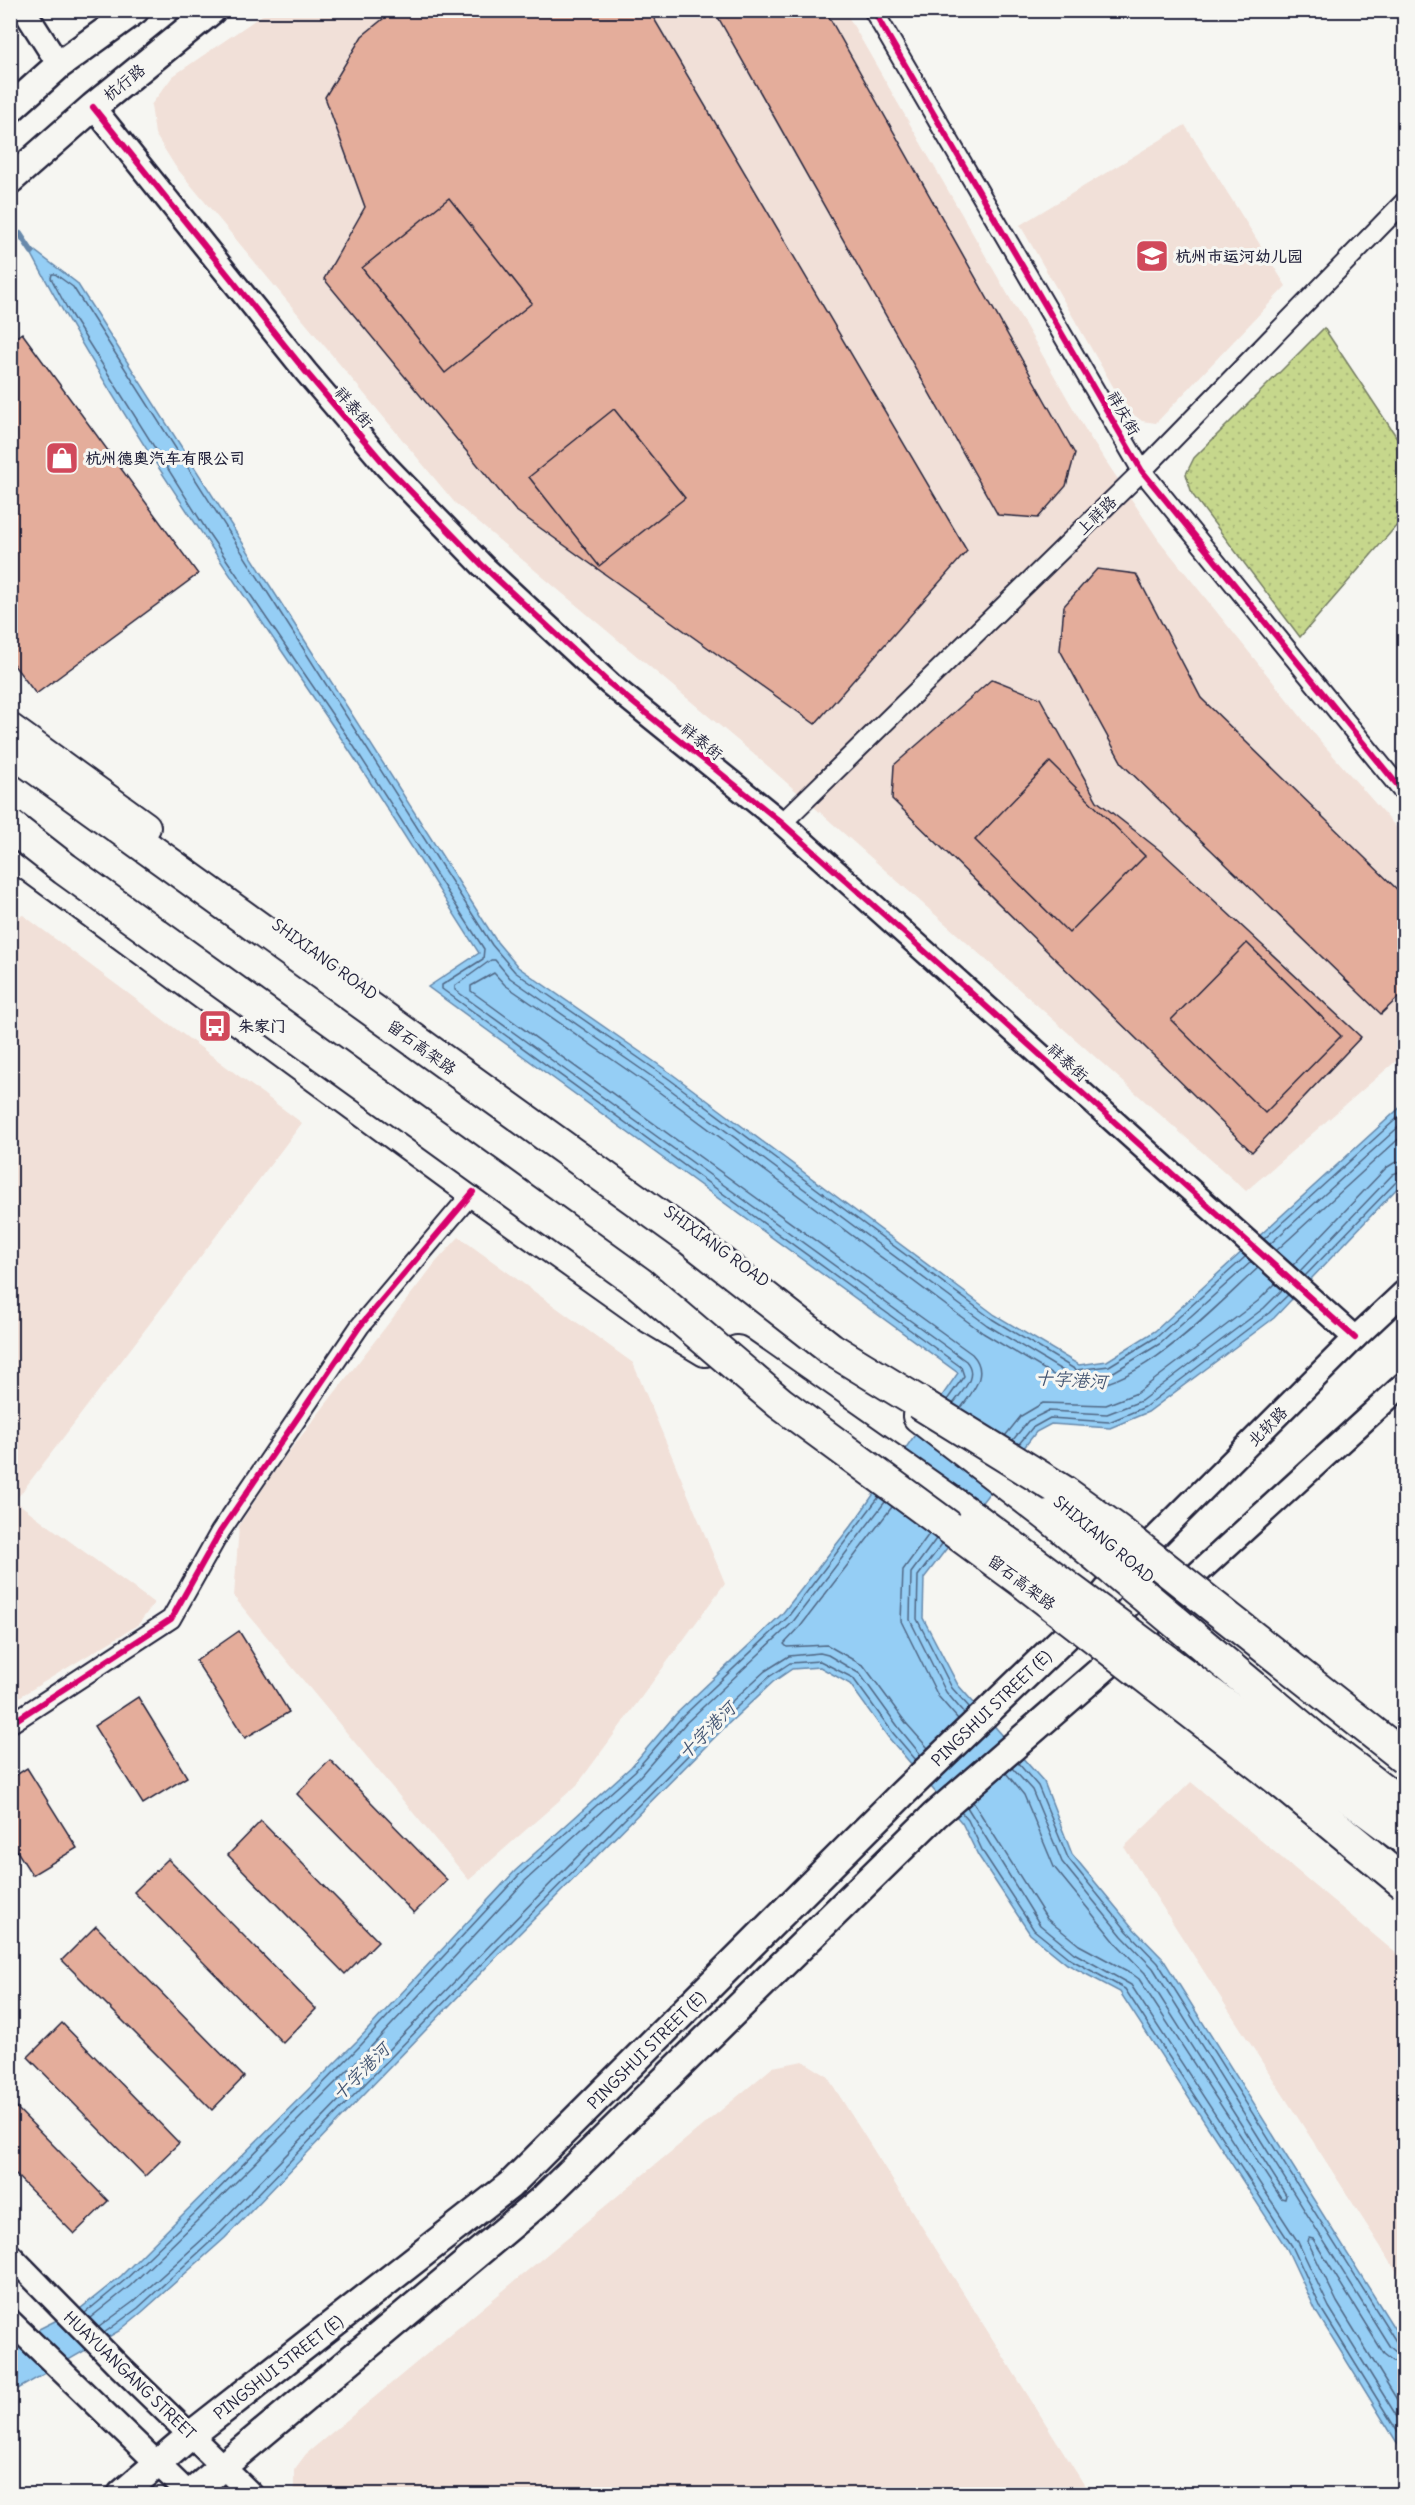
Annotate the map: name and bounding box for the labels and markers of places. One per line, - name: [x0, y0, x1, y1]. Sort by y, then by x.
- school or university icon: 杭州市运河幼儿园: [1134, 238, 1170, 274]
- place label: 杭州市运河幼儿园: [1175, 246, 1303, 266]
- shop icon: 杭州德奥汽车有限公司: [44, 440, 80, 476]
- place label: 杭州德奥汽车有限公司: [85, 448, 245, 468]
- bus stop icon: 朱家门: [197, 1008, 233, 1044]
- place label: 朱家门: [238, 1016, 286, 1036]

